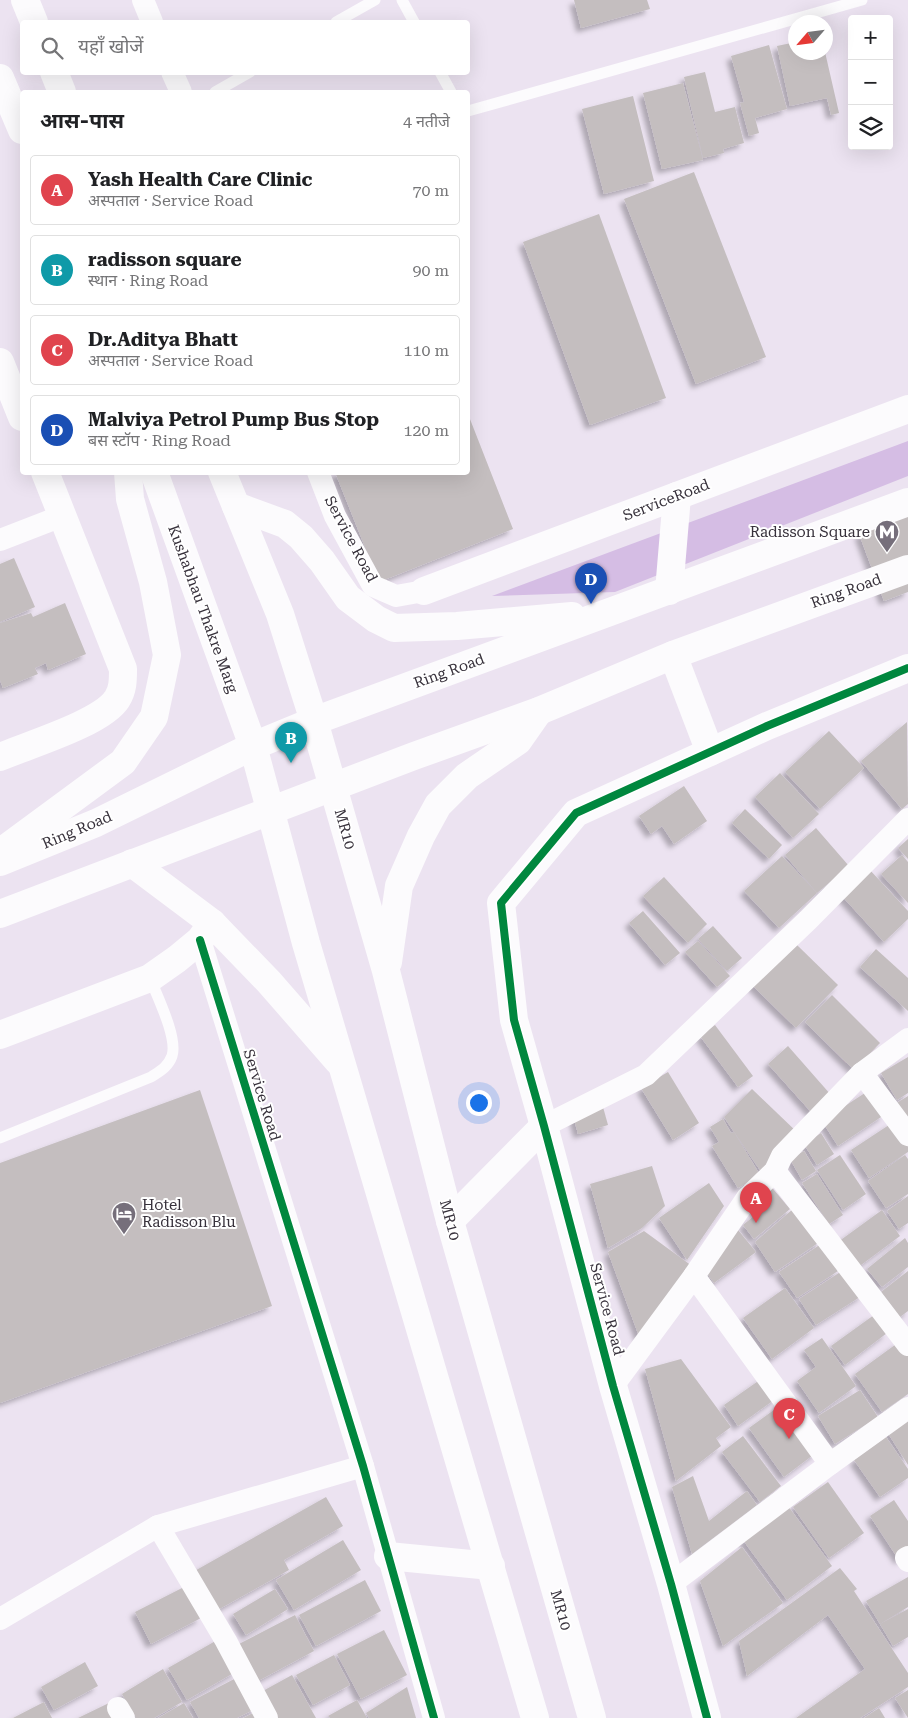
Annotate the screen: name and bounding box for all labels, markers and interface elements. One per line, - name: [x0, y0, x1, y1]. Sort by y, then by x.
- north arrow: [788, 15, 833, 60]
- map controls: [848, 15, 893, 150]
- button: +: [848, 15, 893, 60]
- search box: [20, 20, 470, 75]
- icon: search: [38, 34, 66, 62]
- text: यहाँ खोजें: [78, 35, 143, 58]
- button: −: [848, 60, 893, 105]
- button: layers: [848, 105, 893, 150]
- text: आस-पास: [40, 109, 124, 133]
- text: 4 नतीजे: [403, 112, 450, 131]
- text: Yash Health Care Clinic: [88, 168, 313, 191]
- text: A: [51, 181, 63, 200]
- text: 70 m: [412, 181, 449, 200]
- text: अस्पताल · Service Road: [88, 191, 253, 210]
- text: radisson square: [88, 248, 242, 271]
- text: B: [51, 261, 63, 280]
- text: 90 m: [412, 261, 449, 280]
- text: स्थान · Ring Road: [88, 271, 208, 290]
- text: Dr.Aditya Bhatt: [88, 328, 238, 351]
- text: C: [51, 341, 63, 360]
- text: 110 m: [403, 341, 449, 360]
- text: अस्पताल · Service Road: [88, 351, 253, 370]
- text: Malviya Petrol Pump Bus Stop: [88, 408, 379, 431]
- text: D: [51, 421, 63, 440]
- text: 120 m: [403, 421, 449, 440]
- text: बस स्टॉप · Ring Road: [88, 431, 231, 450]
- street label: ServiceRoad: [620, 475, 712, 525]
- street label: Service Road: [321, 493, 381, 586]
- metro station icon: Radisson Square: [874, 519, 900, 553]
- street label: Kushabhau Thakre Marg: [164, 523, 242, 696]
- place label: Radisson Square: [750, 523, 870, 541]
- pin: D: [575, 563, 607, 604]
- street label: Ring Road: [808, 570, 884, 612]
- street label: Ring Road: [411, 650, 487, 692]
- pin: B: [275, 722, 307, 763]
- street label: Ring Road: [39, 807, 115, 853]
- street label: MR10: [331, 807, 359, 851]
- street label: Service Road: [240, 1047, 285, 1143]
- your location: [466, 1090, 492, 1116]
- pin: A: [740, 1182, 772, 1223]
- place label: Hotel Radisson Blu: [142, 1196, 236, 1231]
- street label: MR10: [436, 1198, 464, 1242]
- hotel icon: Hotel Radisson Blu: [111, 1201, 137, 1235]
- street label: Service Road: [586, 1261, 628, 1358]
- pin: C: [773, 1398, 805, 1439]
- street label: MR10: [547, 1588, 575, 1632]

